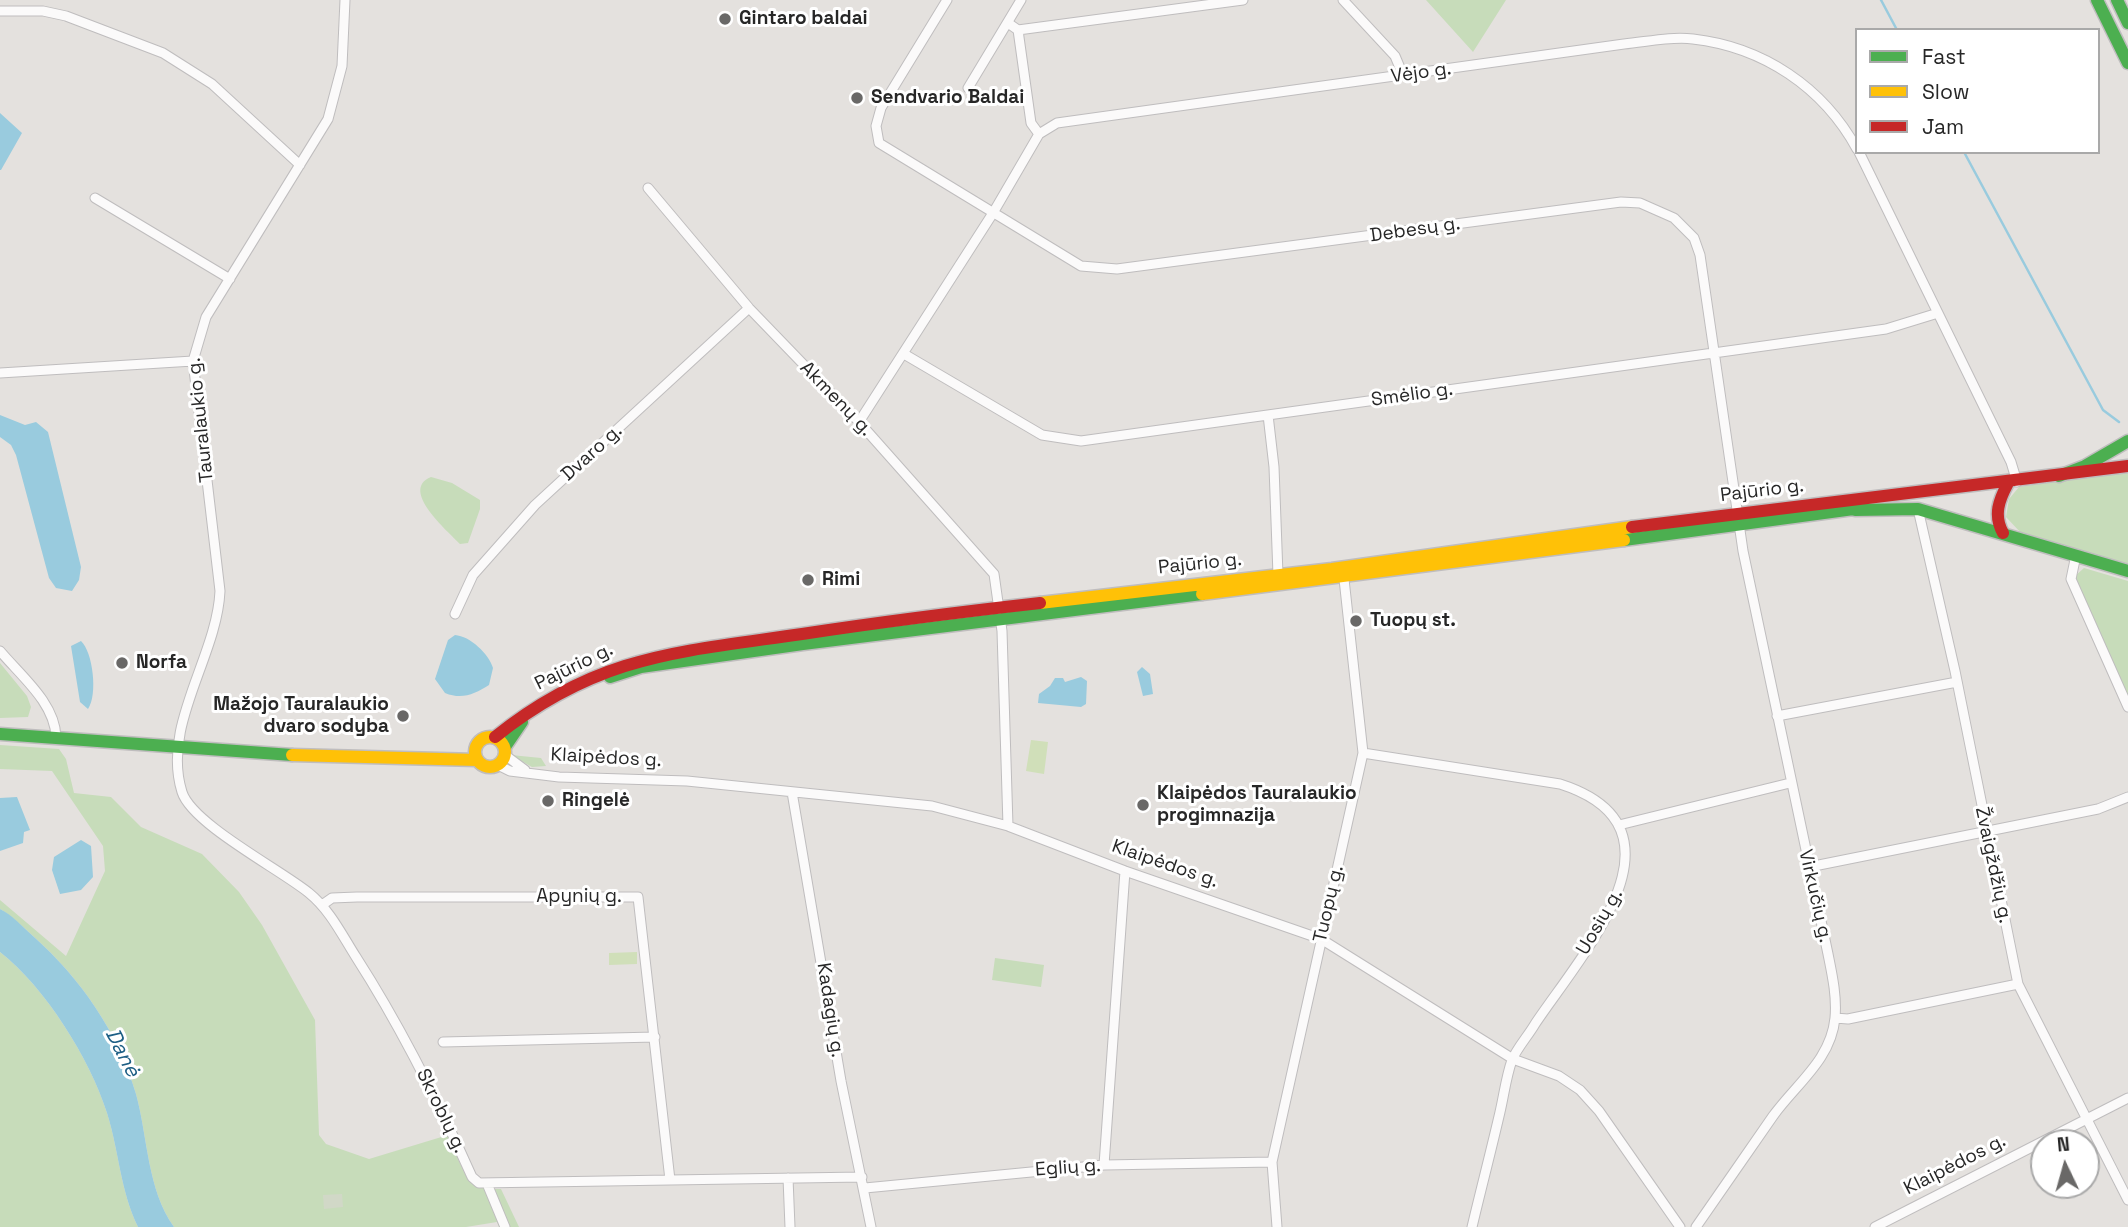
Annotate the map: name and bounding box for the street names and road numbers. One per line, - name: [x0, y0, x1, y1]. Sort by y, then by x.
- street label: Vėjo g.: [1389, 57, 1453, 89]
- street label: Debesų g.: [1368, 212, 1462, 248]
- street label: Tauralaukio g.: [183, 357, 219, 483]
- street label: Akmenų g.: [795, 357, 877, 441]
- street label: Smėlio g.: [1370, 378, 1454, 412]
- street label: Dvaro g.: [557, 420, 627, 486]
- street label: Pajūrio g.: [1719, 475, 1805, 507]
- street label: Pajūrio g.: [1157, 548, 1243, 580]
- street label: Pajūrio g.: [531, 638, 617, 696]
- street label: Klaipėdos g.: [550, 744, 662, 772]
- street label: Žvaigždžių g.: [1970, 805, 2016, 925]
- street label: Klaipėdos g.: [1109, 835, 1221, 893]
- street label: Virkučių g.: [1793, 847, 1837, 945]
- street label: Tuopų g.: [1309, 863, 1349, 945]
- street label: Uosių g.: [1572, 885, 1628, 959]
- street label: Apynių g.: [536, 886, 622, 908]
- street label: Kadagių g.: [811, 961, 849, 1059]
- street label: Skroblų g.: [411, 1065, 471, 1157]
- street label: Klaipėdos g.: [1900, 1130, 2010, 1200]
- street label: Eglių g.: [1034, 1154, 1102, 1182]

